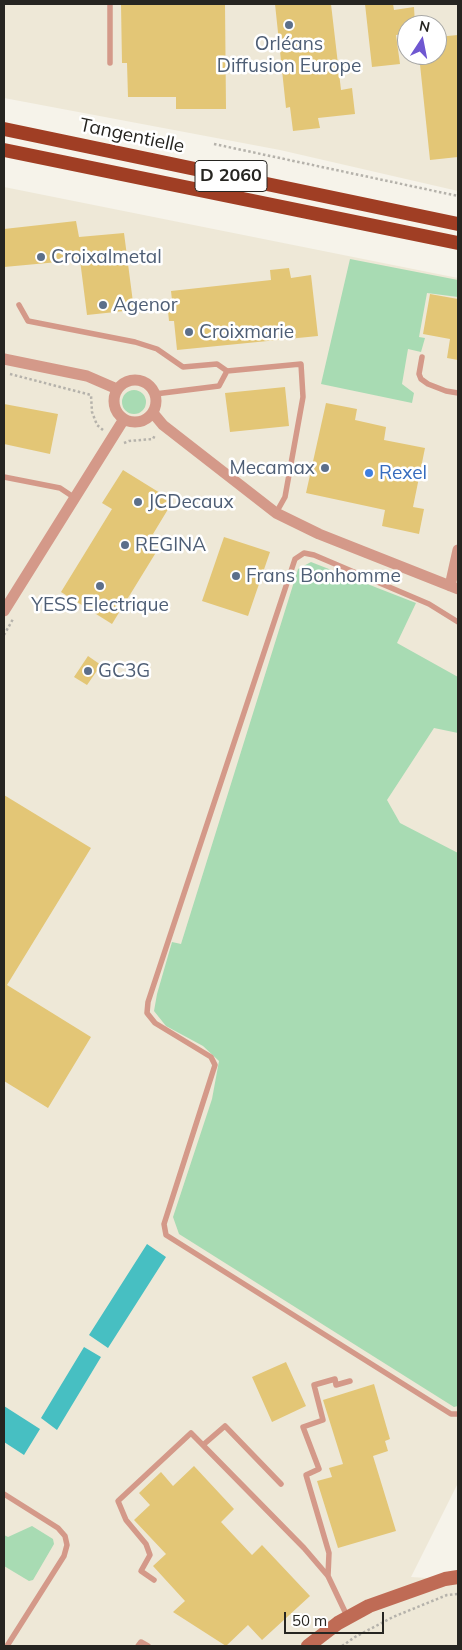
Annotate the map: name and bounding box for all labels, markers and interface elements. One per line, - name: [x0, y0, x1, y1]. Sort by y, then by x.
- north arrow: [397, 15, 447, 65]
- text: N: [418, 16, 432, 36]
- marker: Orléans Diffusion Europe: [283, 19, 295, 31]
- place label: Orléans Diffusion Europe: [217, 33, 361, 77]
- street label: Tangentielle: [78, 114, 186, 158]
- road number: D 2060: [195, 160, 267, 192]
- place label: Croixalmetal: [51, 246, 162, 268]
- marker: Croixalmetal: [35, 251, 47, 263]
- place label: Agenor: [113, 294, 178, 316]
- marker: Agenor: [97, 299, 109, 311]
- place label: Croixmarie: [199, 321, 294, 343]
- marker: Croixmarie: [183, 326, 195, 338]
- place label: Mecamax: [229, 457, 315, 479]
- marker: Mecamax: [319, 462, 331, 474]
- place label: Rexel: [379, 462, 427, 484]
- marker: Rexel: [363, 467, 375, 479]
- place label: JCDecaux: [148, 491, 234, 513]
- marker: JCDecaux: [132, 496, 144, 508]
- place label: REGINA: [135, 534, 206, 556]
- marker: REGINA: [119, 539, 131, 551]
- place label: Frans Bonhomme: [246, 565, 401, 587]
- marker: Frans Bonhomme: [230, 570, 242, 582]
- marker: YESS Electrique: [94, 580, 106, 592]
- place label: YESS Electrique: [31, 594, 169, 616]
- place label: GC3G: [98, 660, 150, 682]
- marker: GC3G: [82, 665, 94, 677]
- scale bar: [287, 1602, 387, 1634]
- text: 50 m: [292, 1611, 327, 1630]

